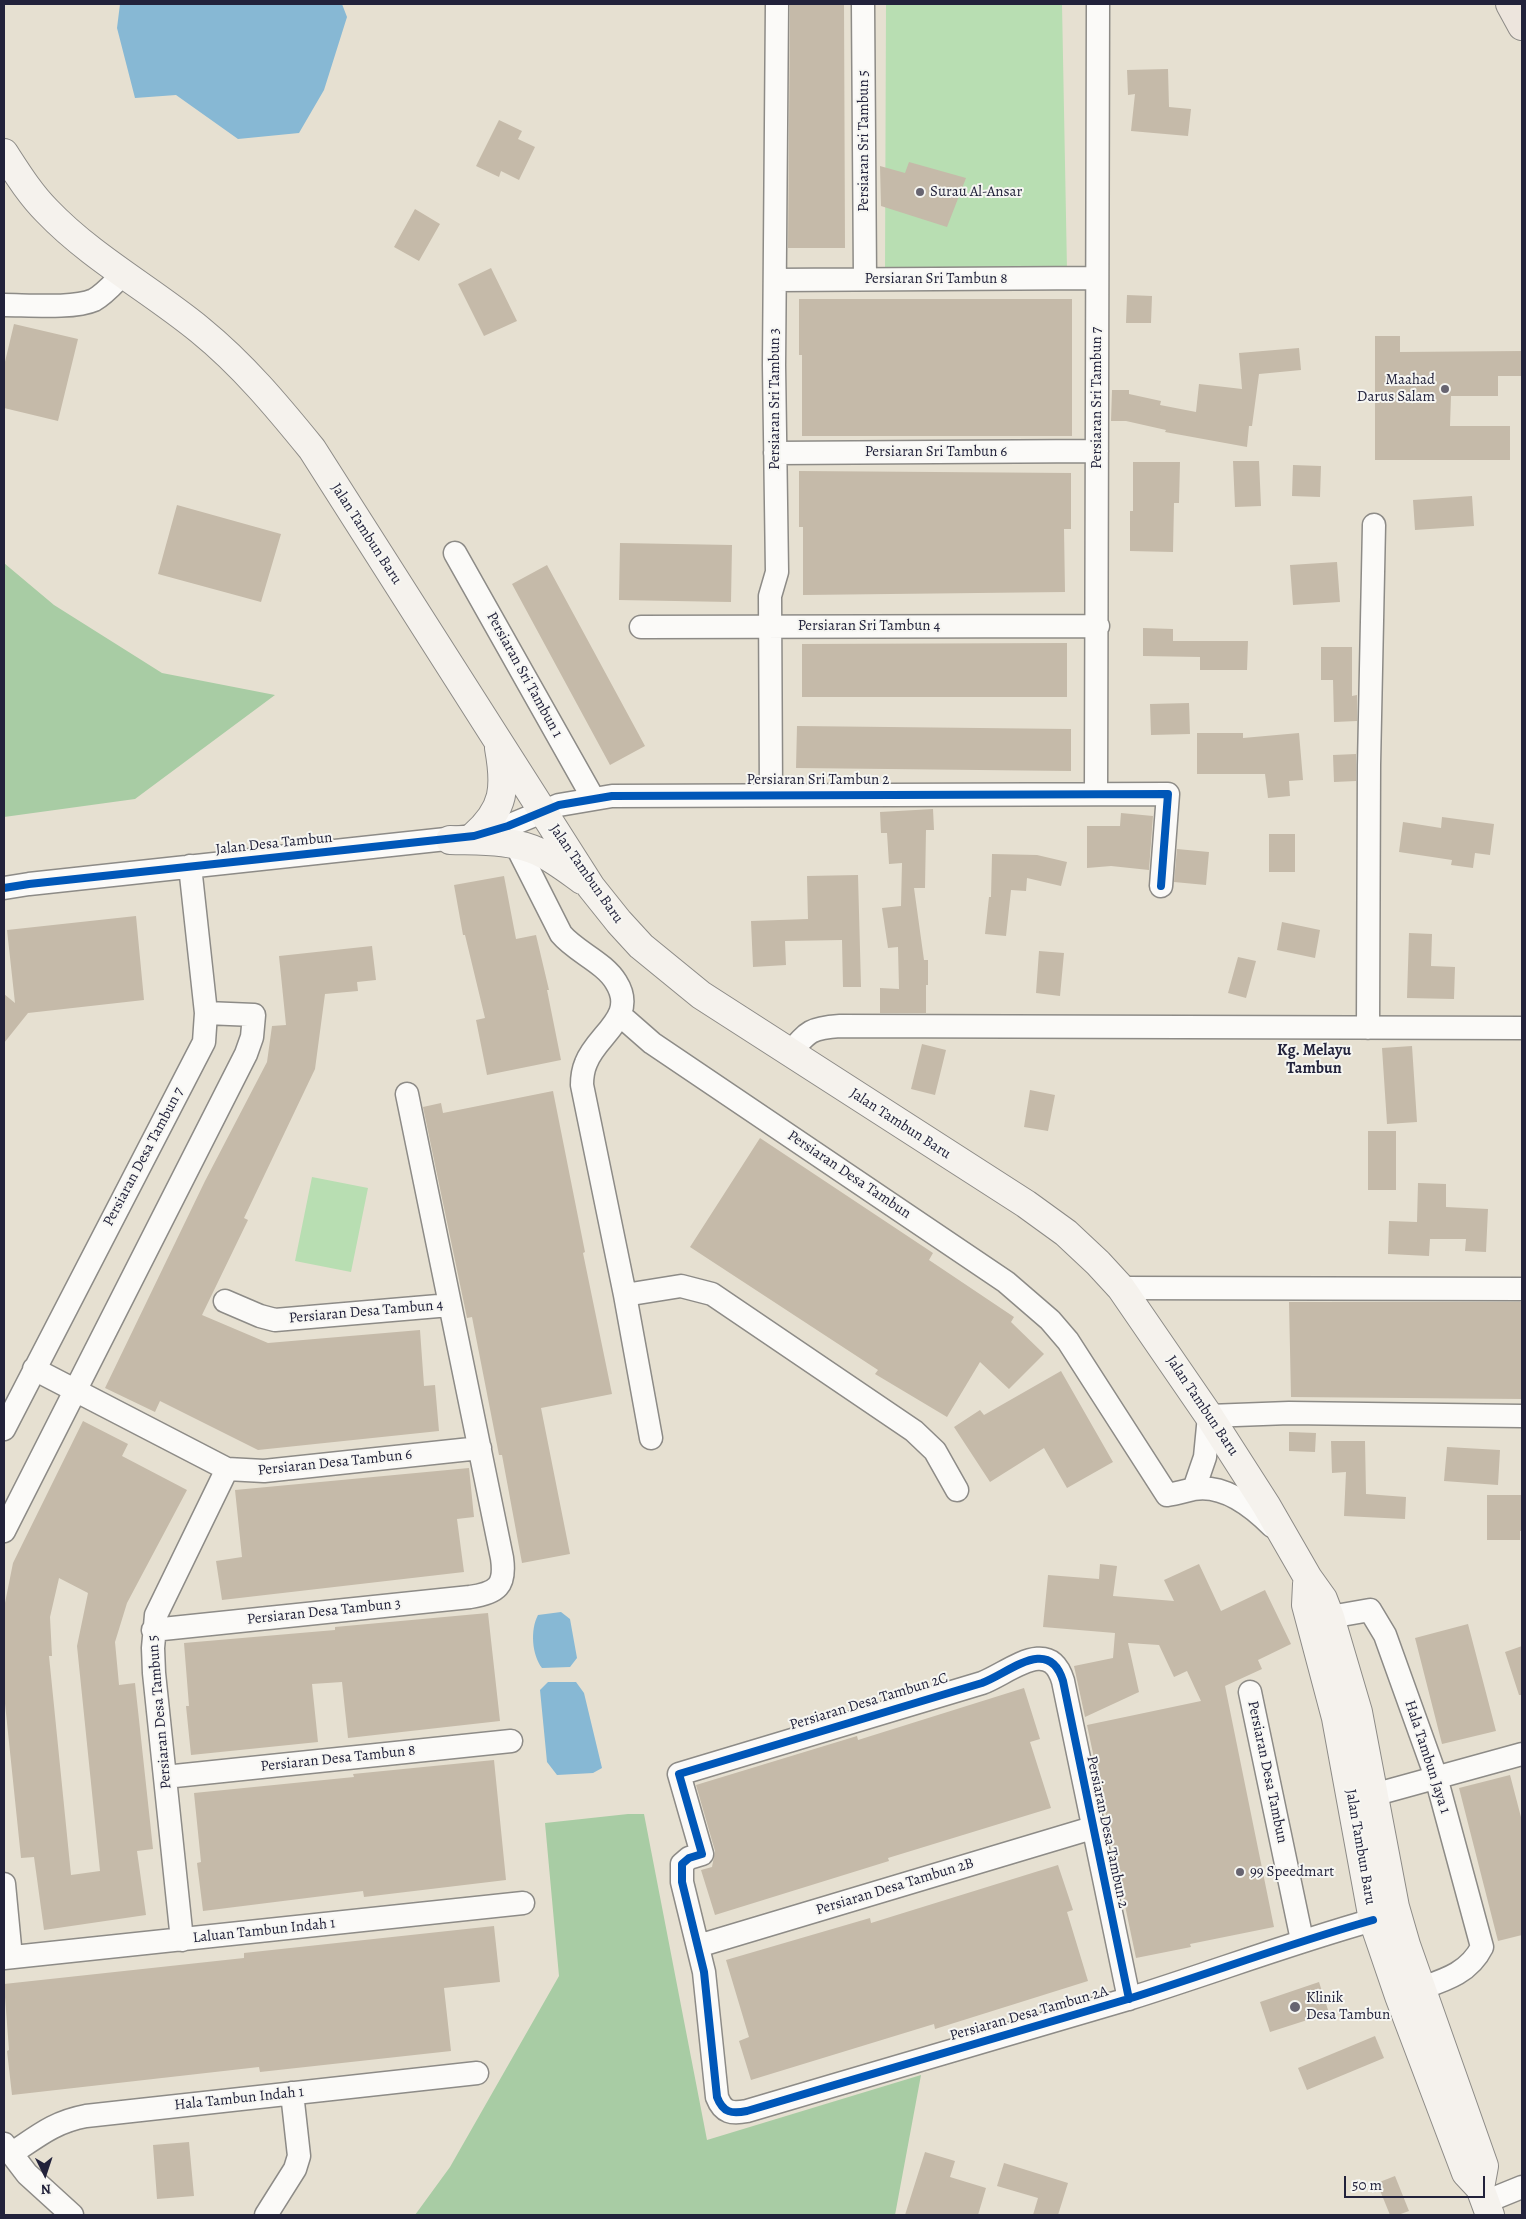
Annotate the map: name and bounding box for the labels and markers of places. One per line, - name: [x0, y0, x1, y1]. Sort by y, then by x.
- place label: Surau Al-Ansar: [930, 183, 1022, 201]
- marker: Surau Al-Ansar: [914, 186, 926, 198]
- place label: Maahad Darus Salam: [1357, 371, 1435, 406]
- marker: Maahad Darus Salam: [1439, 383, 1451, 395]
- place label: 99 Speedmart: [1250, 1863, 1334, 1881]
- marker: 99 Speedmart: [1234, 1866, 1246, 1878]
- place label: Klinik Desa Tambun: [1306, 1989, 1390, 2024]
- marker: Klinik Desa Tambun: [1288, 2000, 1302, 2014]

